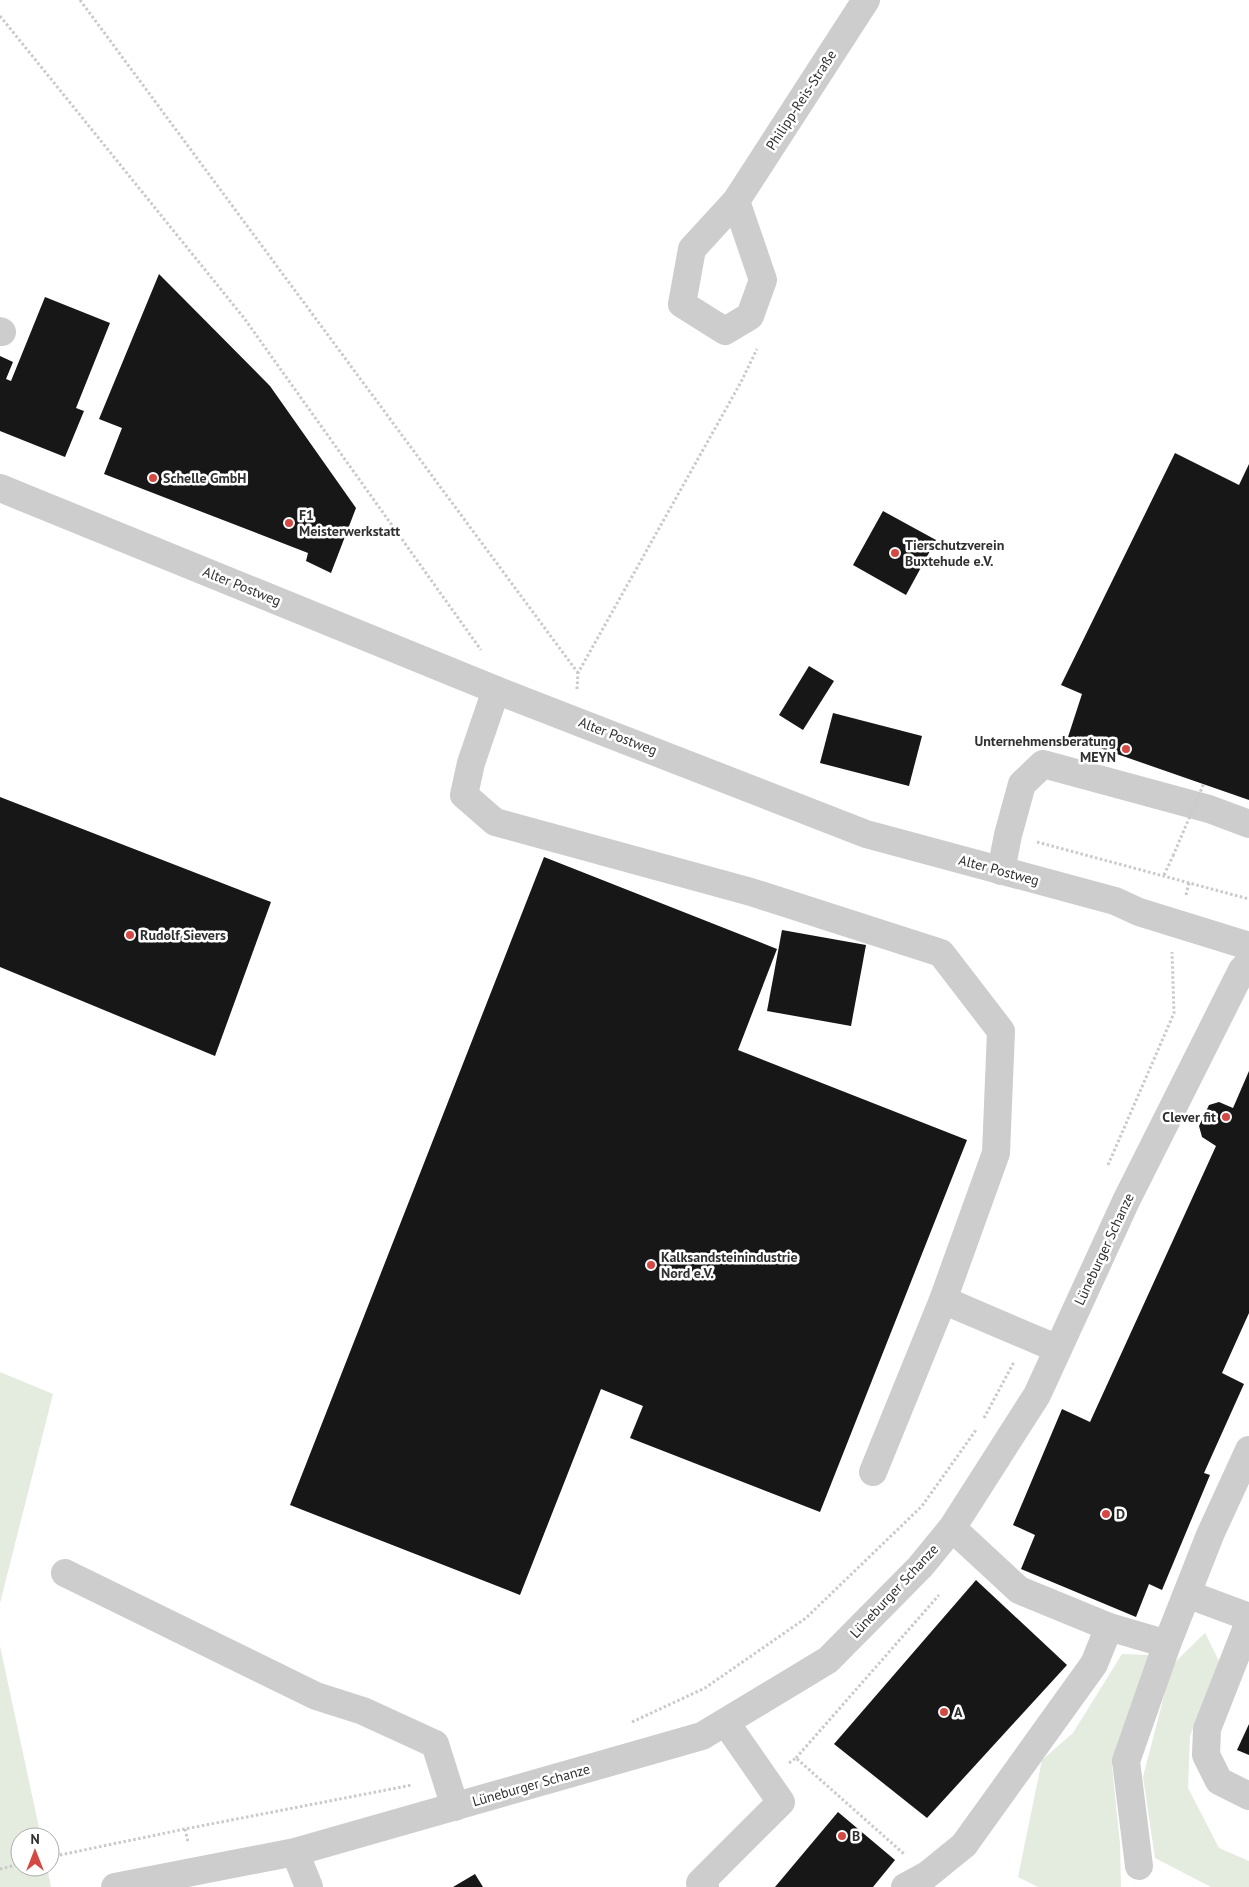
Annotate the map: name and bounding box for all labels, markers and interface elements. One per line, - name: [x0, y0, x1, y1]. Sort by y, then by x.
- street label: Philipp-Reis-Straße: [762, 46, 840, 154]
- place label: Schelle GmbH: [163, 469, 246, 487]
- marker: Schelle GmbH: [147, 472, 159, 484]
- place label: F1 Meisterwerkstatt: [299, 506, 400, 540]
- marker: F1 Meisterwerkstatt: [283, 517, 295, 529]
- place label: Tierschutzverein Buxtehude e.V.: [905, 536, 1004, 570]
- marker: Tierschutzverein Buxtehude e.V.: [889, 547, 901, 559]
- street label: Alter Postweg: [200, 562, 284, 610]
- street label: Alter Postweg: [576, 713, 660, 759]
- place label: Unternehmensberatung MEYN: [974, 732, 1116, 766]
- marker: Unternehmensberatung MEYN: [1120, 743, 1132, 755]
- street label: Alter Postweg: [957, 851, 1041, 889]
- place label: Rudolf Sievers: [140, 926, 226, 944]
- marker: Rudolf Sievers: [124, 929, 136, 941]
- place label: Clever fit: [1162, 1108, 1216, 1126]
- marker: Clever fit: [1220, 1111, 1232, 1123]
- street label: Lüneburger Schanze: [1070, 1190, 1138, 1308]
- place label: Kalksandsteinindustrie Nord e.V.: [661, 1248, 798, 1282]
- marker: Kalksandsteinindustrie Nord e.V.: [645, 1259, 657, 1271]
- place label: D: [1116, 1505, 1125, 1523]
- marker: D: [1100, 1508, 1112, 1520]
- street label: Lüneburger Schanze: [846, 1540, 942, 1642]
- place label: A: [954, 1703, 963, 1721]
- marker: A: [938, 1706, 950, 1718]
- street label: Lüneburger Schanze: [470, 1760, 592, 1810]
- north arrow: [10, 1827, 60, 1877]
- place label: B: [852, 1827, 860, 1845]
- text: N: [30, 1830, 40, 1848]
- marker: B: [836, 1830, 848, 1842]

